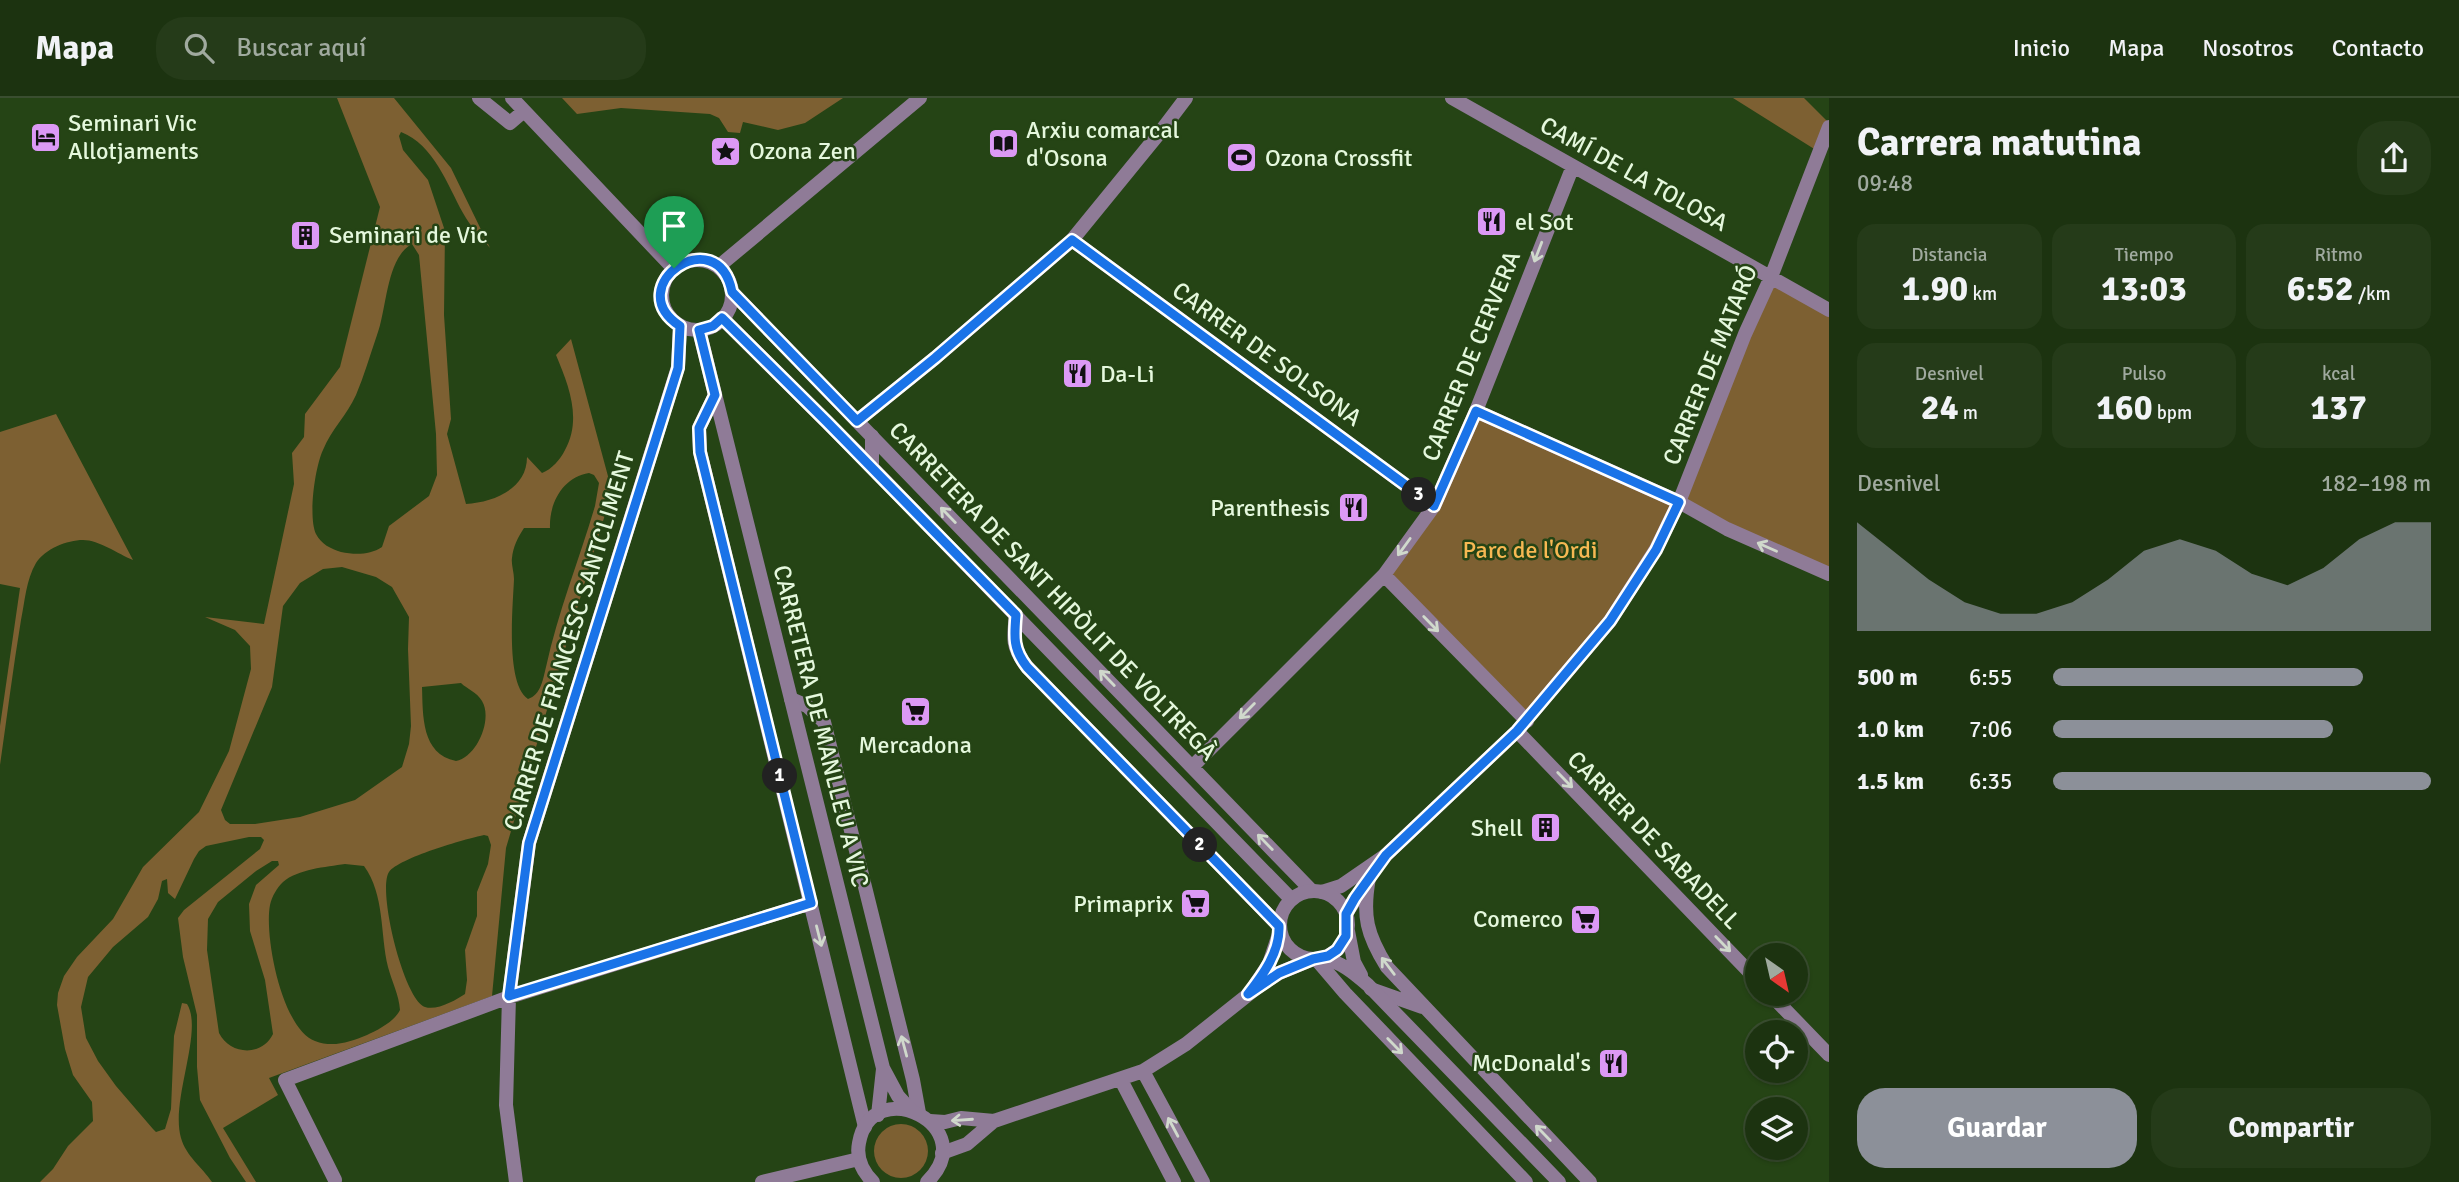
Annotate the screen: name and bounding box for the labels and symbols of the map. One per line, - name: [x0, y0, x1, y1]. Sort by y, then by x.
- place label: Seminari Vic Allotjaments: [68, 108, 199, 166]
- street label: CAMÍ DE LA TOLOSA: [1535, 110, 1733, 238]
- place label: Arxiu comarcal d'Osona: [1026, 115, 1180, 173]
- hotel icon: Seminari Vic Allotjaments: [28, 120, 62, 154]
- library icon: Arxiu comarcal d'Osona: [986, 127, 1020, 161]
- place icon: Ozona Zen: [709, 134, 743, 168]
- place label: Ozona Zen: [749, 136, 856, 166]
- sports icon: Ozona Crossfit: [1225, 141, 1259, 175]
- place label: Ozona Crossfit: [1265, 143, 1412, 173]
- pin: [644, 196, 704, 268]
- restaurant icon: el Sot: [1475, 205, 1509, 239]
- place label: el Sot: [1515, 207, 1573, 237]
- building icon: Seminari de Vic: [289, 218, 323, 252]
- place label: Seminari de Vic: [329, 220, 488, 250]
- one-way arrow: [1531, 241, 1544, 262]
- street label: CARRER DE CERVERA: [1415, 246, 1527, 466]
- street label: CARRER DE MATARÓ: [1656, 261, 1764, 469]
- street label: CARRER DE SOLSONA: [1166, 275, 1368, 433]
- restaurant icon: Da-Li: [1060, 357, 1094, 391]
- place label: Da-Li: [1100, 359, 1155, 389]
- street label: CARRETERA DE SANT HIPÒLIT DE VOLTREGÀ: [883, 415, 1224, 767]
- street label: CARRER DE FRANCESC SANTCLIMENT: [497, 448, 641, 834]
- pin: 3: [1402, 478, 1436, 512]
- restaurant icon: Parenthesis: [1336, 491, 1370, 525]
- place label: Parenthesis: [1210, 493, 1330, 523]
- one-way arrow: [940, 507, 957, 524]
- park label: Parc de l'Ordi: [1462, 535, 1598, 565]
- one-way arrow: [1397, 537, 1411, 556]
- one-way arrow: [1756, 540, 1778, 553]
- street label: CARRETERA DE MANLLEU A VIC: [766, 562, 876, 890]
- one-way arrow: [1423, 615, 1440, 632]
- one-way arrow: [1098, 670, 1115, 687]
- supermarket icon: Mercadona: [898, 694, 932, 728]
- one-way arrow: [1239, 703, 1256, 720]
- place label: Mercadona: [858, 730, 972, 760]
- street label: CARRER DE SABADELL: [1561, 744, 1747, 936]
- pin: 1: [762, 758, 798, 794]
- one-way arrow: [1556, 772, 1573, 789]
- building icon: Shell: [1529, 811, 1563, 845]
- place label: Shell: [1471, 813, 1523, 843]
- pin: 2: [1182, 828, 1218, 862]
- one-way arrow: [1256, 833, 1273, 850]
- supermarket icon: Primaprix: [1179, 887, 1213, 921]
- place label: Primaprix: [1073, 889, 1173, 919]
- supermarket icon: Comerco: [1569, 902, 1603, 936]
- place label: Comerco: [1473, 904, 1563, 934]
- one-way arrow: [813, 924, 826, 947]
- one-way arrow: [1714, 935, 1731, 952]
- north arrow: [1745, 943, 1808, 1006]
- one-way arrow: [1380, 957, 1395, 976]
- one-way arrow: [897, 1036, 910, 1058]
- one-way arrow: [1387, 1037, 1404, 1054]
- restaurant icon: McDonald's: [1597, 1046, 1631, 1080]
- place label: McDonald's: [1472, 1048, 1591, 1078]
- one-way arrow: [951, 1114, 974, 1127]
- one-way arrow: [1166, 1117, 1180, 1137]
- one-way arrow: [1534, 1125, 1551, 1142]

